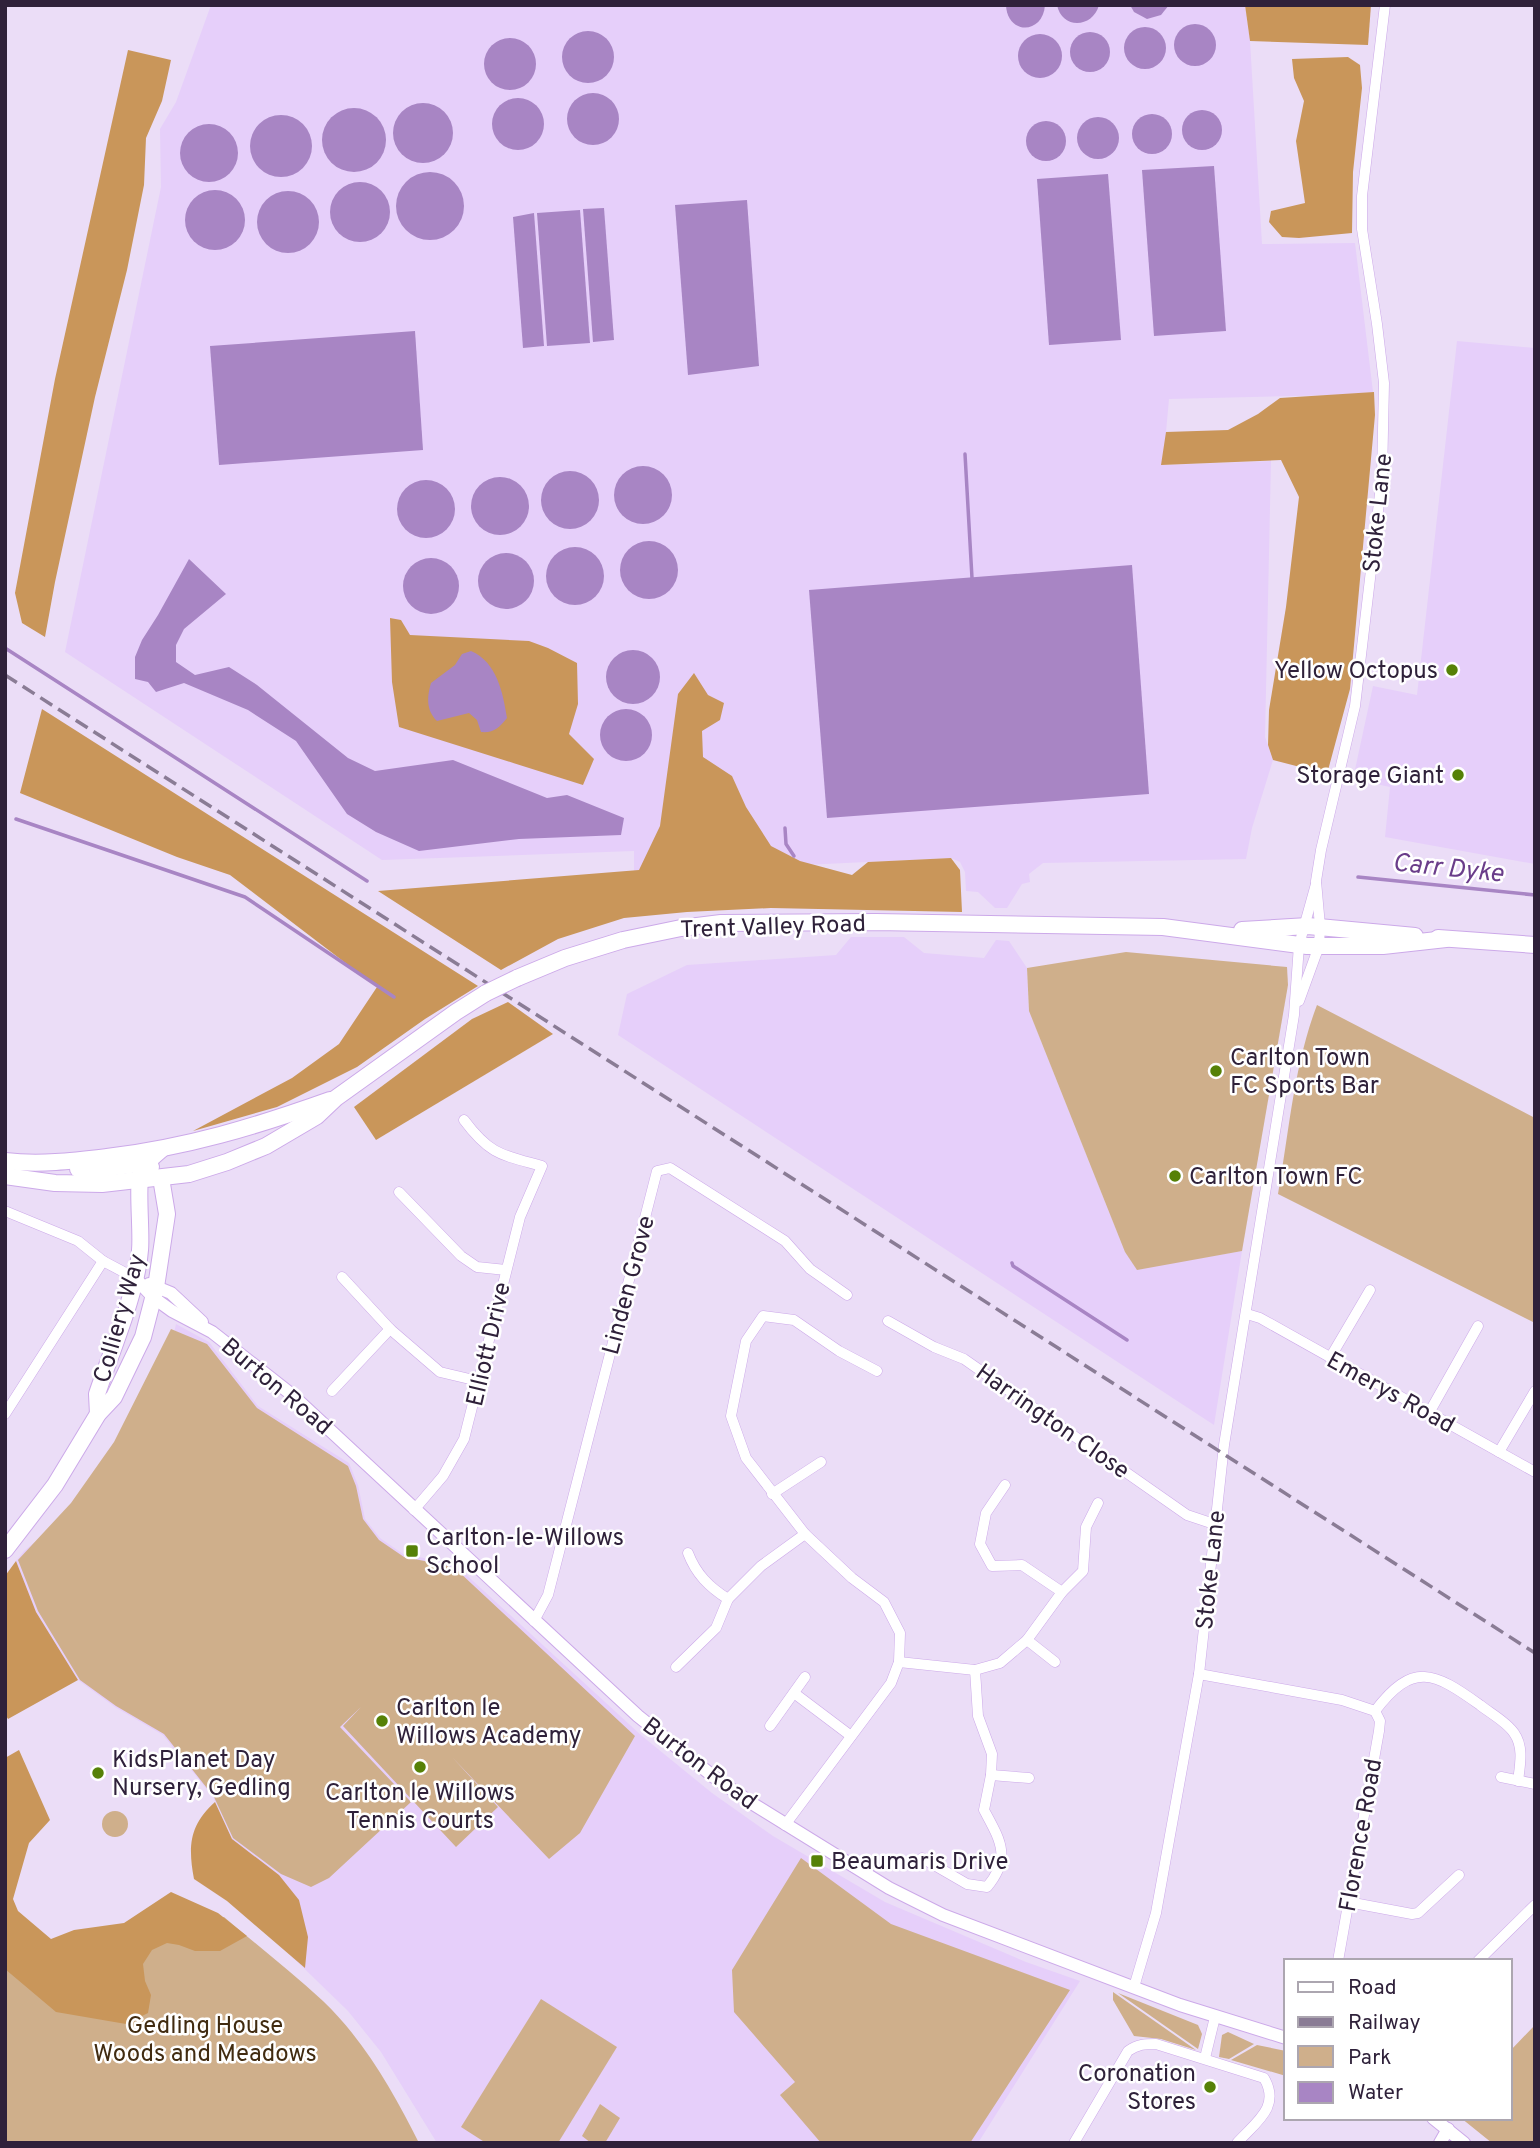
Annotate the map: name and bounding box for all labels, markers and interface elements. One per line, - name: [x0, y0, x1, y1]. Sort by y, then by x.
- street label: Stoke Lane: [1358, 452, 1400, 574]
- place label: Yellow Octopus: [1274, 657, 1438, 687]
- marker: Yellow Octopus: [1444, 662, 1460, 678]
- place label: Storage Giant: [1296, 762, 1444, 792]
- marker: Storage Giant: [1450, 767, 1466, 783]
- water label: Carr Dyke: [1391, 847, 1505, 892]
- street label: Trent Valley Road: [680, 910, 867, 946]
- place label: Carlton Town FC Sports Bar: [1230, 1044, 1379, 1102]
- marker: Carlton Town FC Sports Bar: [1208, 1063, 1224, 1079]
- place label: Carlton Town FC: [1189, 1163, 1363, 1193]
- marker: Carlton Town FC: [1167, 1168, 1183, 1184]
- street label: Linden Grove: [597, 1213, 663, 1358]
- street label: Colliery Way: [88, 1250, 154, 1387]
- street label: Elliott Drive: [461, 1279, 519, 1409]
- street label: Burton Road: [214, 1332, 337, 1443]
- street label: Emerys Road: [1321, 1346, 1460, 1441]
- street label: Harrington Close: [969, 1358, 1135, 1487]
- street label: Stoke Lane: [1191, 1509, 1233, 1631]
- place label: Carlton-le-Willows School: [426, 1524, 624, 1582]
- marker: Carlton-le-Willows School: [404, 1543, 420, 1559]
- place label: Carlton le Willows Academy: [396, 1694, 581, 1752]
- street label: Burton Road: [635, 1712, 762, 1817]
- marker: Carlton le Willows Academy: [374, 1713, 390, 1729]
- place label: KidsPlanet Day Nursery, Gedling: [112, 1746, 291, 1804]
- street label: Florence Road: [1334, 1756, 1390, 1914]
- marker: Carlton le Willows Tennis Courts: [412, 1759, 428, 1775]
- marker: KidsPlanet Day Nursery, Gedling: [90, 1765, 106, 1781]
- place label: Carlton le Willows Tennis Courts: [325, 1779, 515, 1837]
- place label: Beaumaris Drive: [831, 1848, 1009, 1878]
- marker: Beaumaris Drive: [809, 1853, 825, 1869]
- legend: [1284, 1959, 1512, 2120]
- text: Road: [1348, 1975, 1397, 2002]
- text: Railway: [1348, 2010, 1421, 2037]
- park label: Gedling House Woods and Meadows: [93, 2012, 317, 2070]
- text: Park: [1348, 2045, 1391, 2072]
- place label: Coronation Stores: [1078, 2060, 1196, 2118]
- marker: Coronation Stores: [1202, 2079, 1218, 2095]
- text: Water: [1348, 2080, 1403, 2107]

